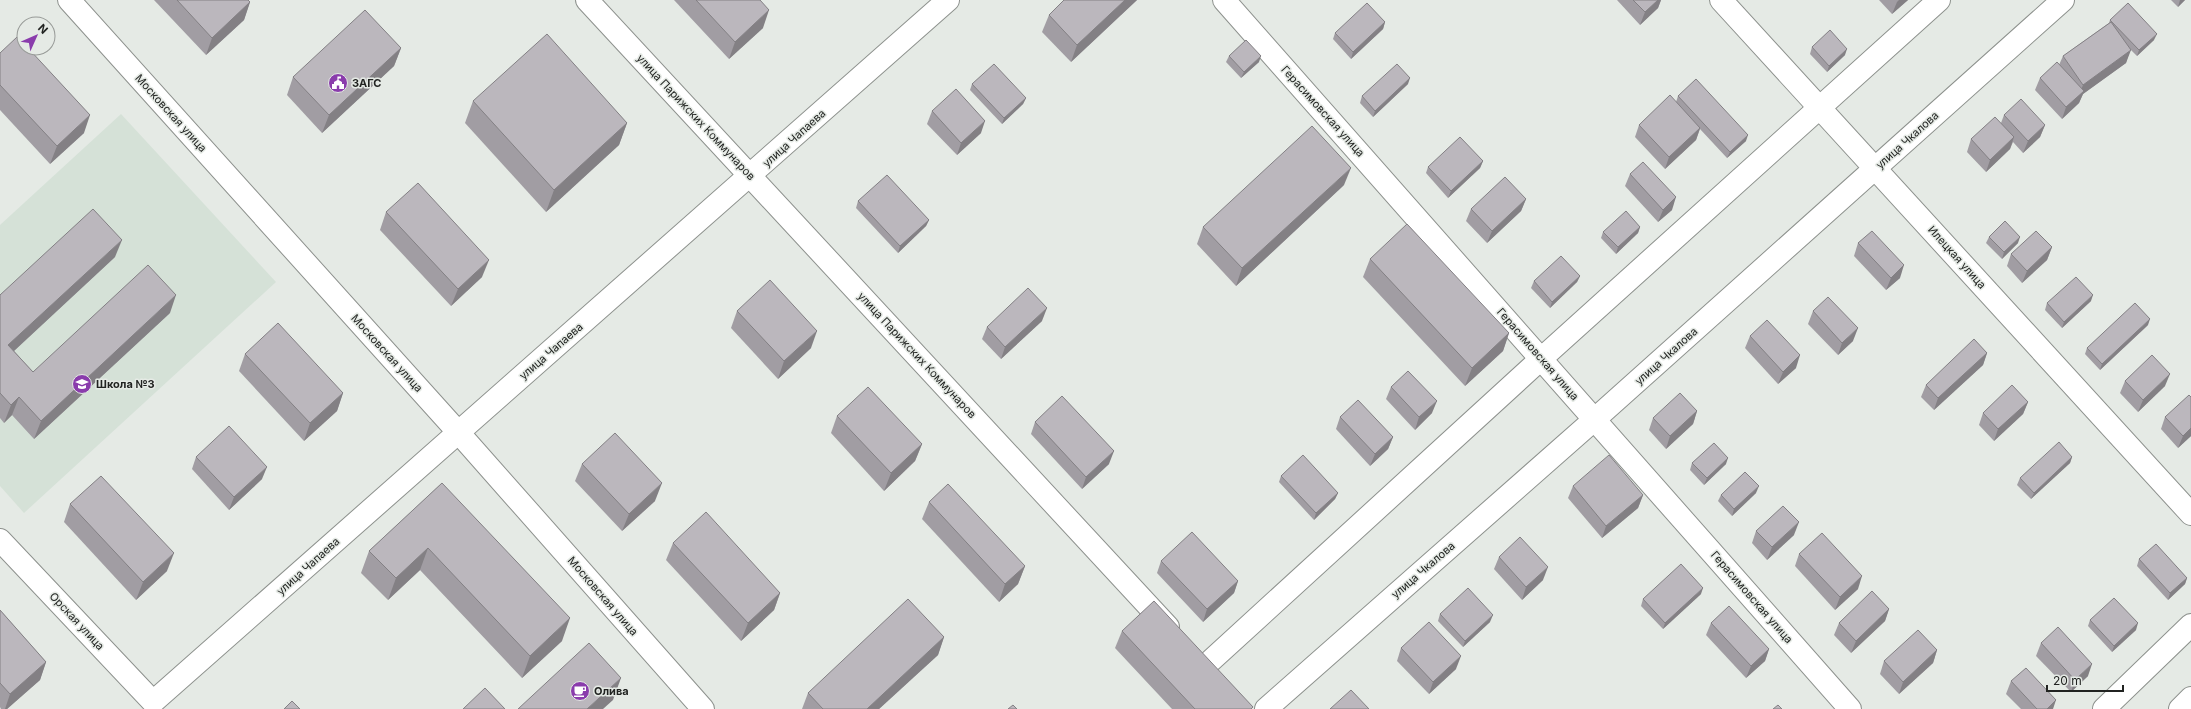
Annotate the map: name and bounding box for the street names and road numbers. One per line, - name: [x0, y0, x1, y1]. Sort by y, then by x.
- street label: улица Парижских Коммунаров: [634, 51, 758, 183]
- street label: Герасимовская улица: [1278, 63, 1368, 159]
- street label: Московская улица: [132, 71, 210, 155]
- street label: улица Чапаева: [760, 106, 828, 170]
- street label: улица Чкалова: [1873, 108, 1941, 172]
- street label: Илецкая улица: [1925, 223, 1989, 291]
- street label: улица Парижских Коммунаров: [855, 289, 979, 421]
- street label: Герасимовская улица: [1494, 305, 1582, 403]
- street label: Московская улица: [348, 311, 426, 395]
- street label: улица Чапаева: [516, 320, 586, 382]
- street label: улица Чкалова: [1632, 324, 1700, 388]
- street label: улица Чапаева: [274, 534, 342, 598]
- street label: улица Чкалова: [1388, 539, 1458, 601]
- street label: Герасимовская улица: [1708, 548, 1796, 646]
- street label: Московская улица: [565, 554, 641, 638]
- street label: Орская улица: [47, 589, 107, 653]

